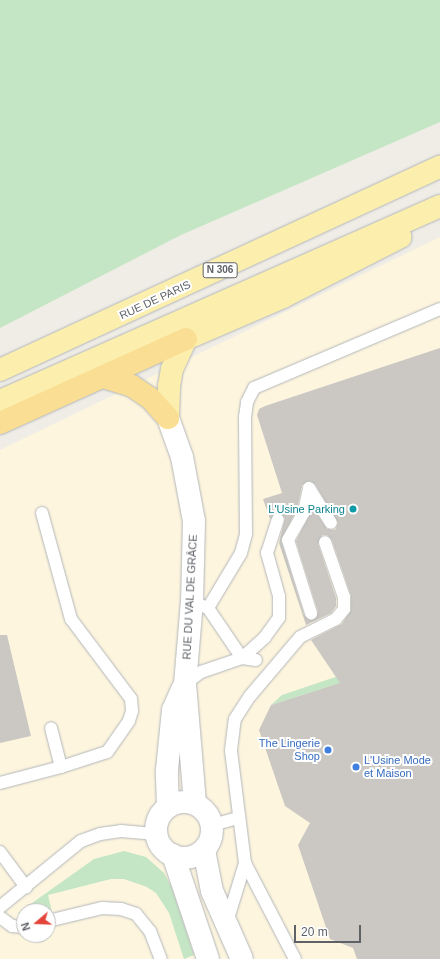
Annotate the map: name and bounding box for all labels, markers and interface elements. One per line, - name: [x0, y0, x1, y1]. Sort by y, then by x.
- road number: N 306: [202, 262, 238, 278]
- street label: RUE DE PARIS: [117, 278, 193, 322]
- place label: L'Usine Parking: [268, 502, 345, 516]
- marker: L'Usine Parking: [348, 504, 358, 514]
- street label: RUE DU VAL DE GRÂCE: [180, 534, 200, 660]
- place label: The Lingerie Shop: [259, 737, 320, 763]
- marker: The Lingerie Shop: [323, 745, 333, 755]
- place label: L'Usine Mode et Maison: [364, 754, 431, 780]
- marker: L'Usine Mode et Maison: [351, 762, 361, 772]
- north arrow: [16, 903, 56, 943]
- scale bar: [296, 917, 363, 943]
- text: N: [19, 921, 33, 932]
- text: 20 m: [301, 925, 328, 939]

